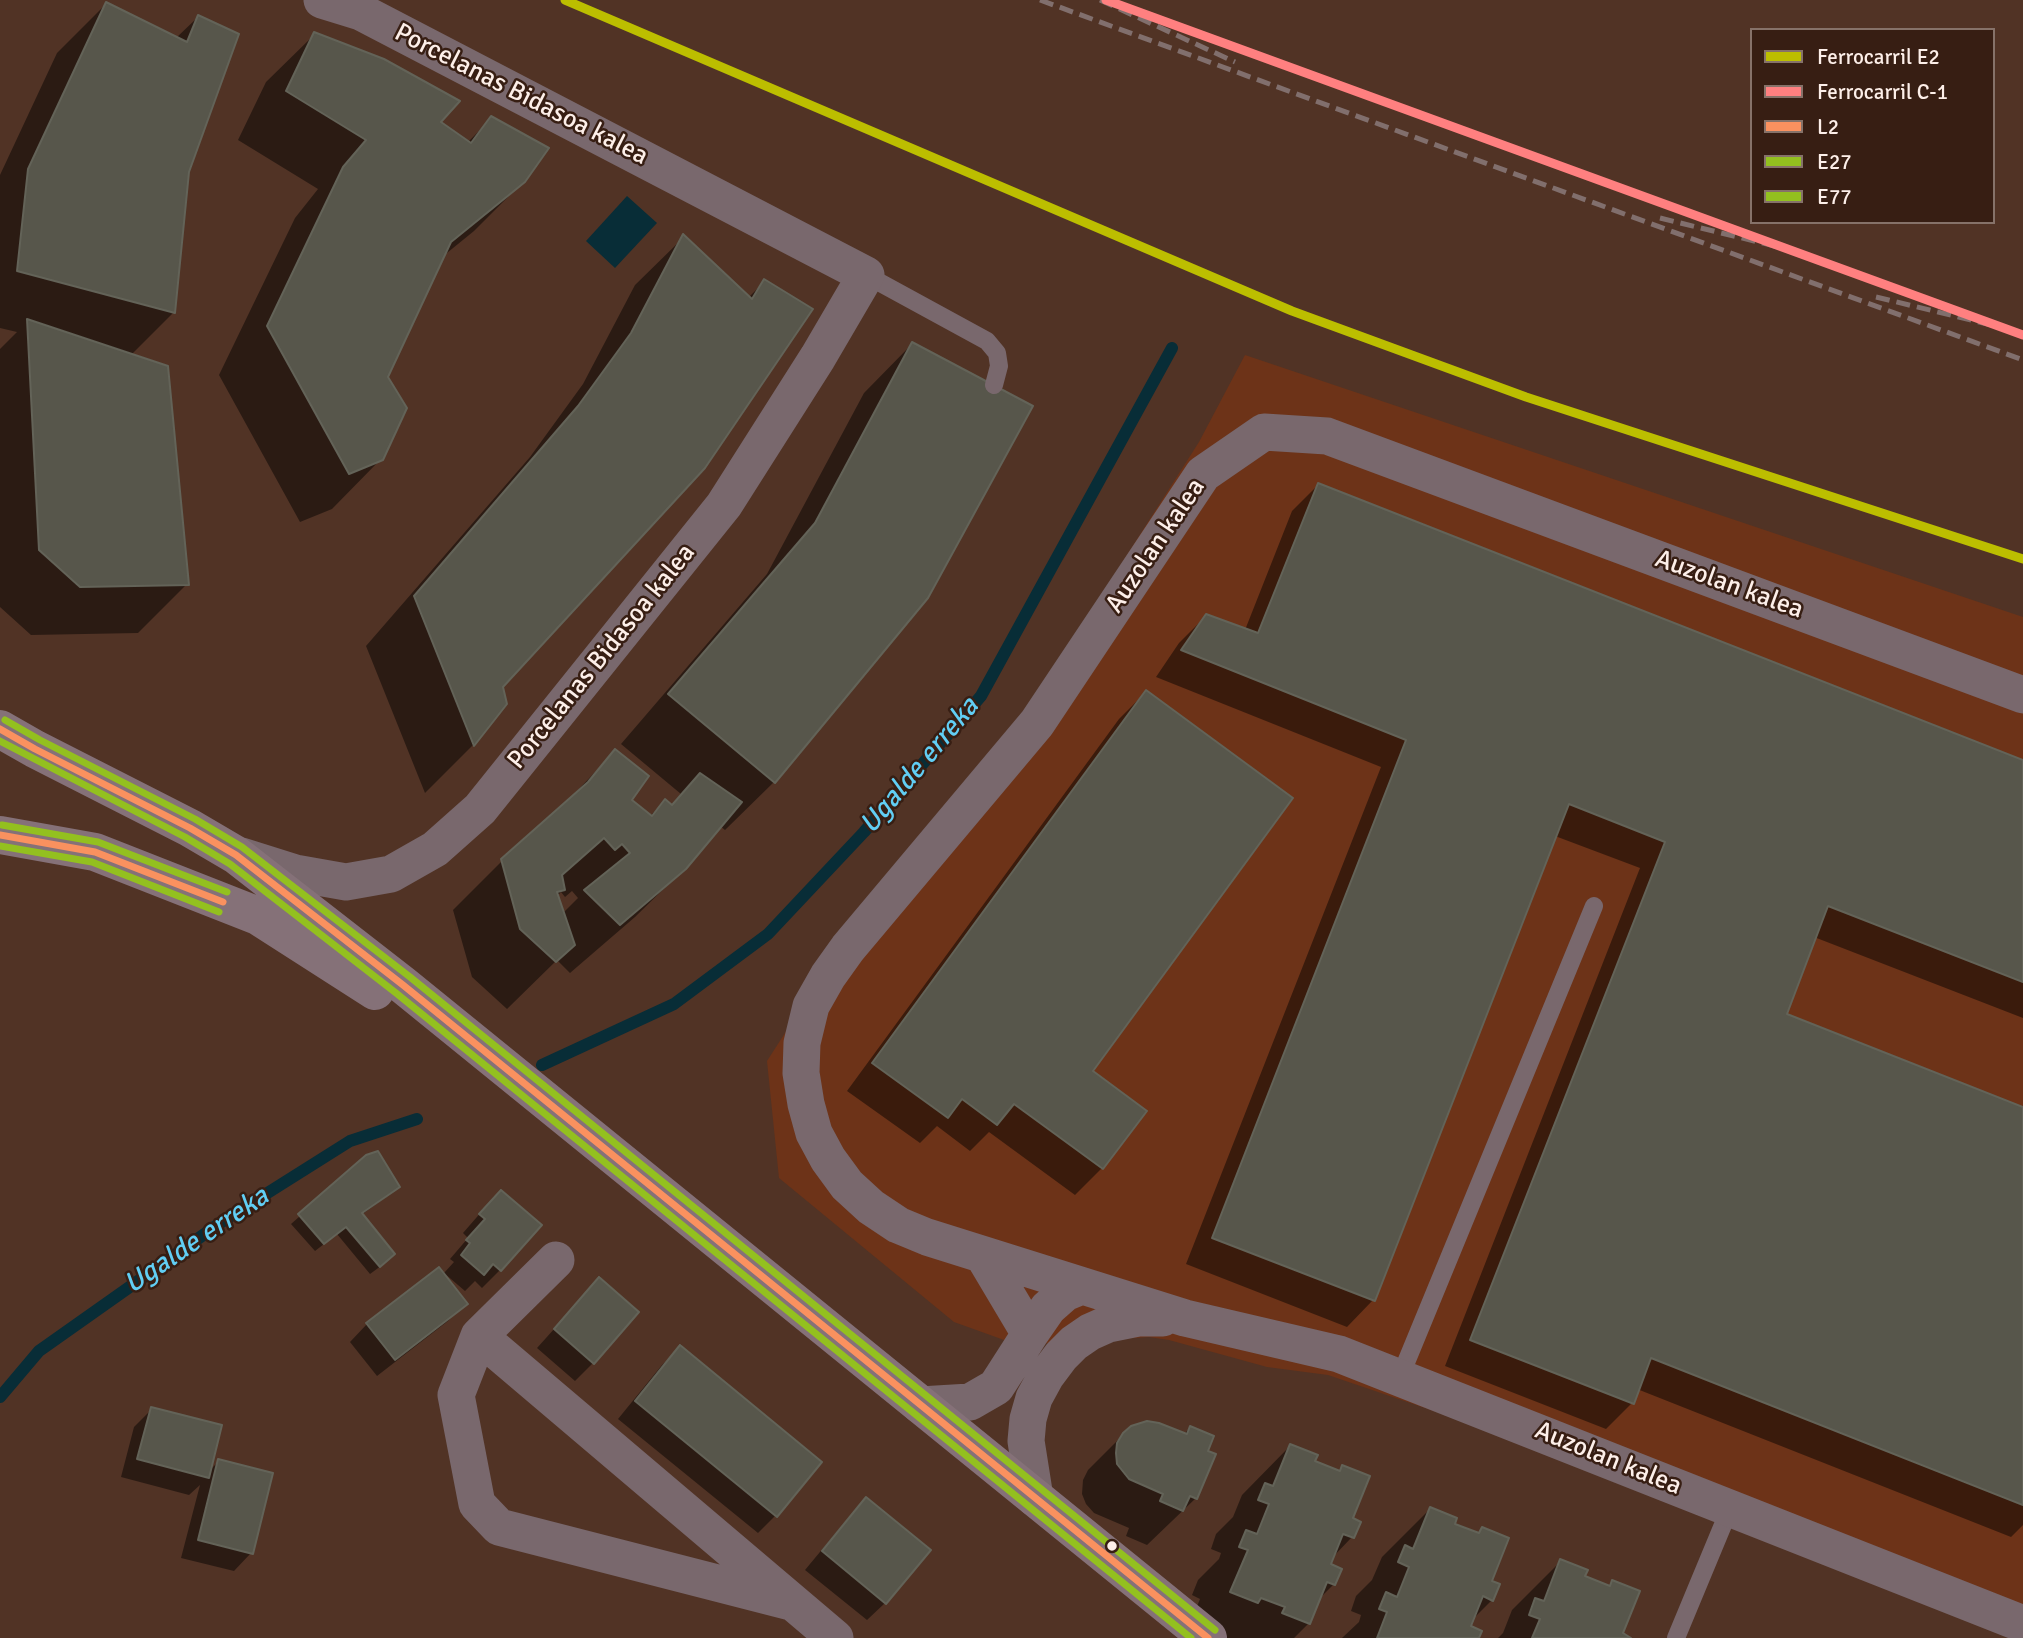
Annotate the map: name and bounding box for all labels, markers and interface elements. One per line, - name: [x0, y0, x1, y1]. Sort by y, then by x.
- street label: Porcelanas Bidasoa kalea: [389, 17, 653, 173]
- legend: [1750, 28, 1995, 224]
- text: Ferrocarril E2: [1817, 44, 1940, 70]
- text: Ferrocarril C-1: [1817, 79, 1948, 105]
- text: L2: [1817, 114, 1839, 140]
- text: E27: [1817, 149, 1852, 175]
- text: E77: [1817, 184, 1852, 210]
- street label: Auzolan kalea: [1100, 473, 1212, 619]
- street label: Porcelanas Bidasoa kalea: [502, 538, 702, 776]
- street label: Auzolan kalea: [1651, 544, 1807, 626]
- water label: Ugalde erreka: [853, 691, 987, 841]
- water label: Ugalde erreka: [118, 1180, 276, 1302]
- street label: Auzolan kalea: [1530, 1415, 1686, 1503]
- unlabelled marker: [1105, 1539, 1119, 1553]

